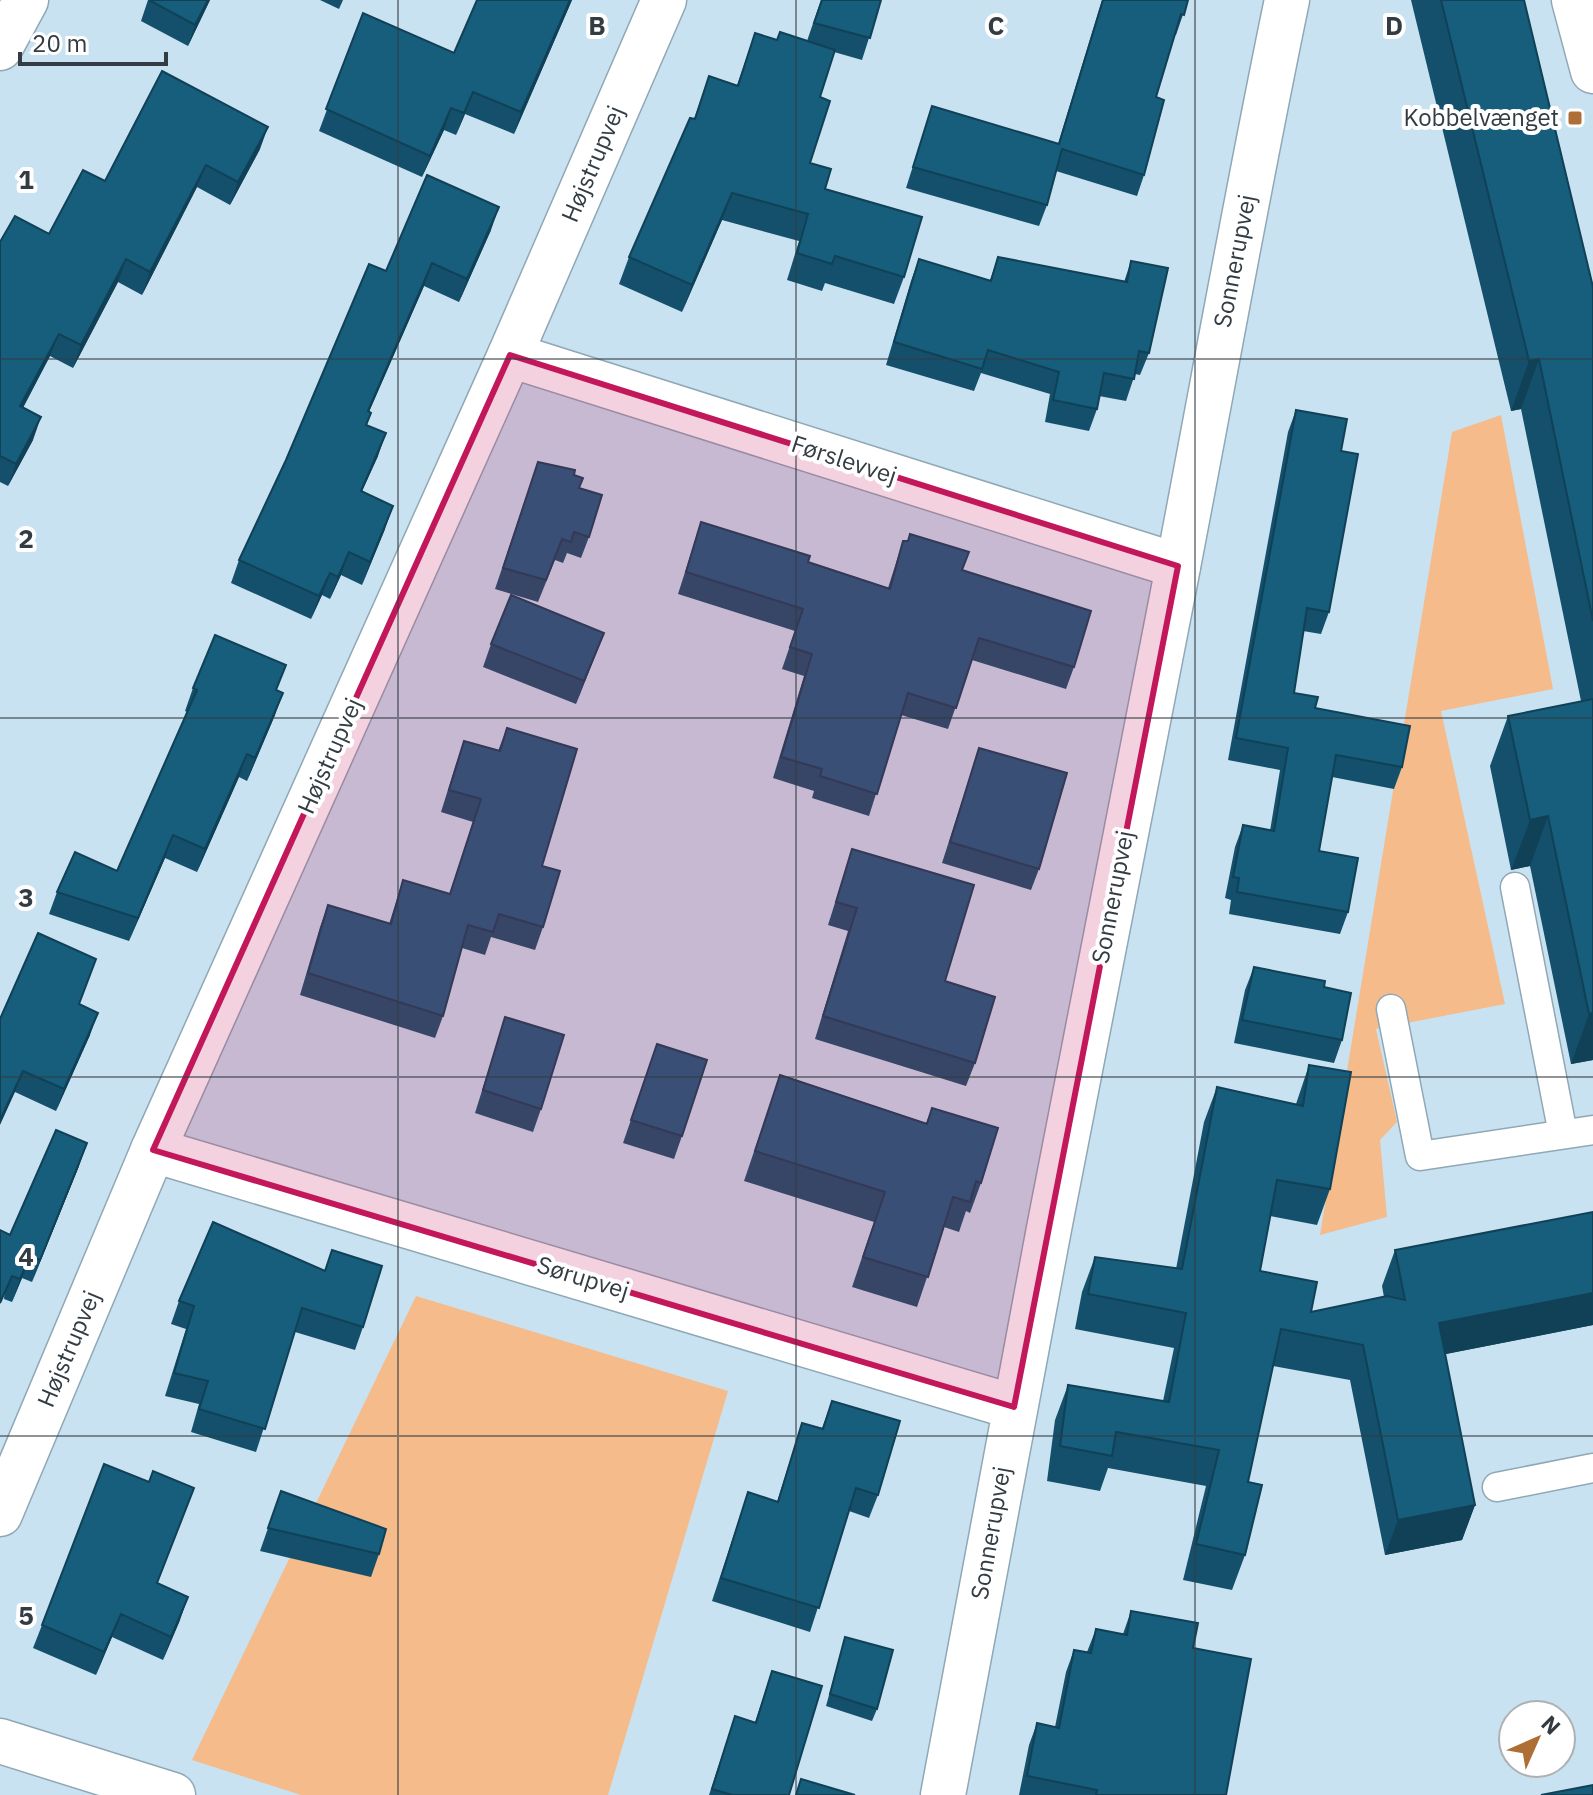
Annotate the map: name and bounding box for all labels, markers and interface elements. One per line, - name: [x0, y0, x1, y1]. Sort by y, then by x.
- text: B: [588, 8, 606, 42]
- text: C: [988, 8, 1005, 42]
- text: D: [1385, 8, 1403, 42]
- scale bar: [20, 16, 166, 66]
- text: 20 m: [32, 27, 87, 59]
- street label: Højstrupvej: [553, 101, 631, 227]
- place label: Kobbelvænget: [1404, 101, 1559, 133]
- marker: Kobbelvænget: [1566, 109, 1584, 127]
- text: 1: [18, 162, 34, 196]
- street label: Sonnerupvej: [1205, 192, 1263, 330]
- street label: Førslevvej: [788, 427, 901, 491]
- text: 2: [18, 521, 34, 555]
- street label: Højstrupvej: [289, 693, 369, 819]
- street label: Sonnerupvej: [1083, 828, 1141, 966]
- text: 3: [18, 880, 34, 914]
- text: 4: [18, 1239, 34, 1273]
- street label: Sørupvej: [533, 1248, 633, 1306]
- street label: Højstrupvej: [29, 1286, 107, 1412]
- street label: Sonnerupvej: [963, 1464, 1017, 1602]
- text: 5: [18, 1598, 34, 1632]
- north arrow: [1497, 1699, 1577, 1779]
- text: N: [1536, 1709, 1567, 1740]

